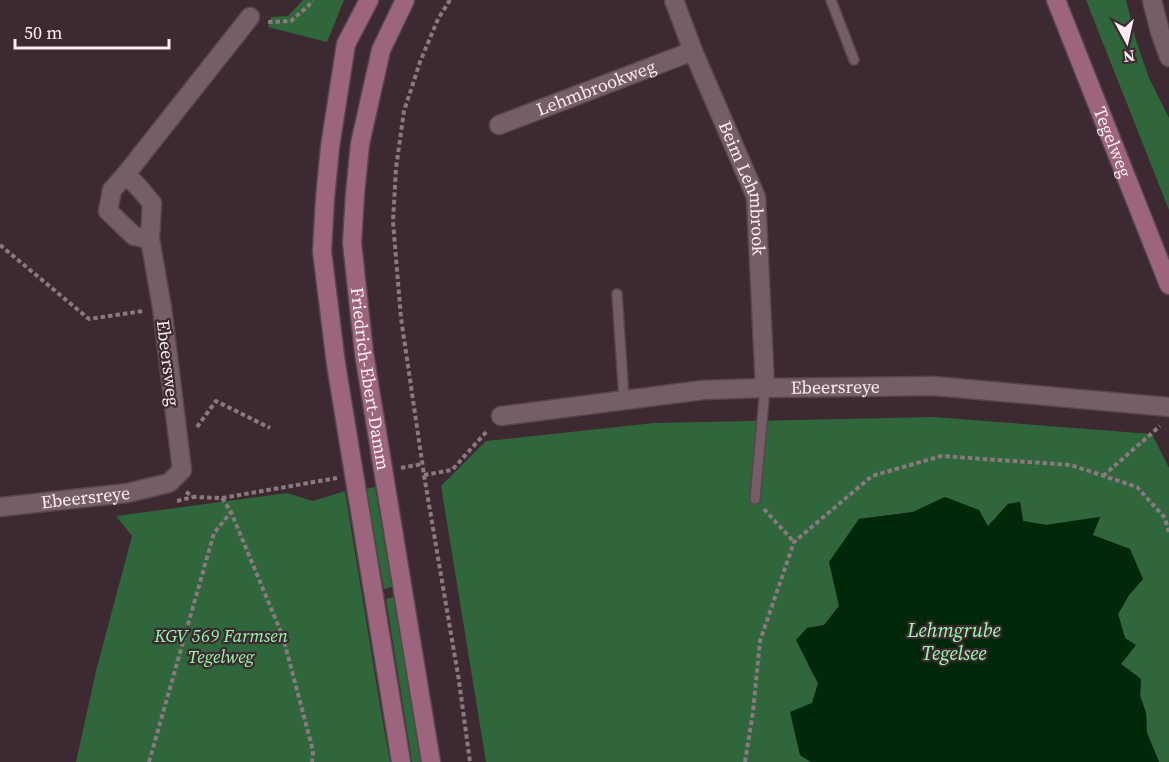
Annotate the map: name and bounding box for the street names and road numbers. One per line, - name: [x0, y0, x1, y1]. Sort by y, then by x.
- street label: Lehmbrookweg: [533, 53, 659, 122]
- street label: Tegelweg: [1088, 103, 1138, 181]
- street label: Beim Lehmbrook: [713, 117, 772, 256]
- street label: Friedrich-Ebert-Damm: [345, 286, 396, 472]
- street label: Ebeersweg: [151, 318, 186, 408]
- street label: Ebeersreye: [790, 374, 880, 400]
- street label: Ebeersreye: [40, 480, 131, 514]

